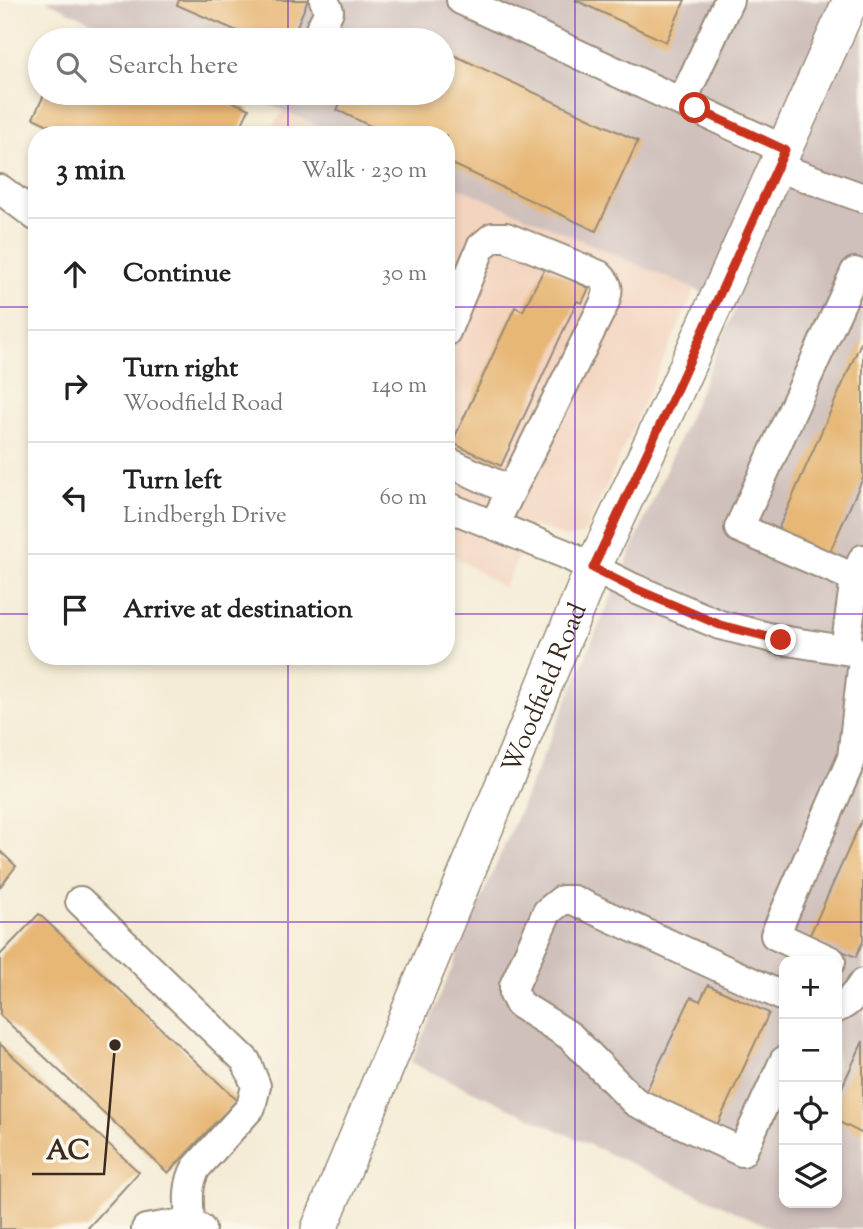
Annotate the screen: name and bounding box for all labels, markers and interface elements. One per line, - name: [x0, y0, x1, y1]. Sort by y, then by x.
- search box: [28, 28, 455, 105]
- icon: search: [52, 48, 90, 86]
- text: Search here: [108, 48, 238, 85]
- route start: [679, 92, 710, 123]
- text: 3 min: [56, 150, 126, 193]
- text: Walk · 230 m: [301, 155, 427, 188]
- icon: ahead: [56, 255, 94, 293]
- text: Continue: [123, 256, 231, 293]
- text: 30 m: [382, 258, 427, 291]
- text: Turn right: [123, 351, 238, 388]
- icon: right: [56, 367, 94, 405]
- text: 140 m: [372, 370, 427, 403]
- text: Woodfield Road: [123, 388, 283, 421]
- text: Turn left: [123, 463, 222, 500]
- icon: left: [56, 479, 94, 517]
- text: 60 m: [379, 482, 427, 515]
- text: Lindbergh Drive: [123, 500, 287, 533]
- icon: arrive: [56, 591, 94, 629]
- text: Arrive at destination: [123, 592, 353, 629]
- street label: Woodfield Road: [494, 598, 598, 779]
- route end: [765, 624, 796, 655]
- map controls: [779, 956, 842, 1208]
- button: +: [779, 956, 842, 1019]
- button: −: [779, 1019, 842, 1082]
- button: locate: [779, 1082, 842, 1145]
- callout: AC: [32, 1125, 104, 1174]
- text: AC: [46, 1132, 90, 1172]
- button: layers: [779, 1145, 842, 1208]

